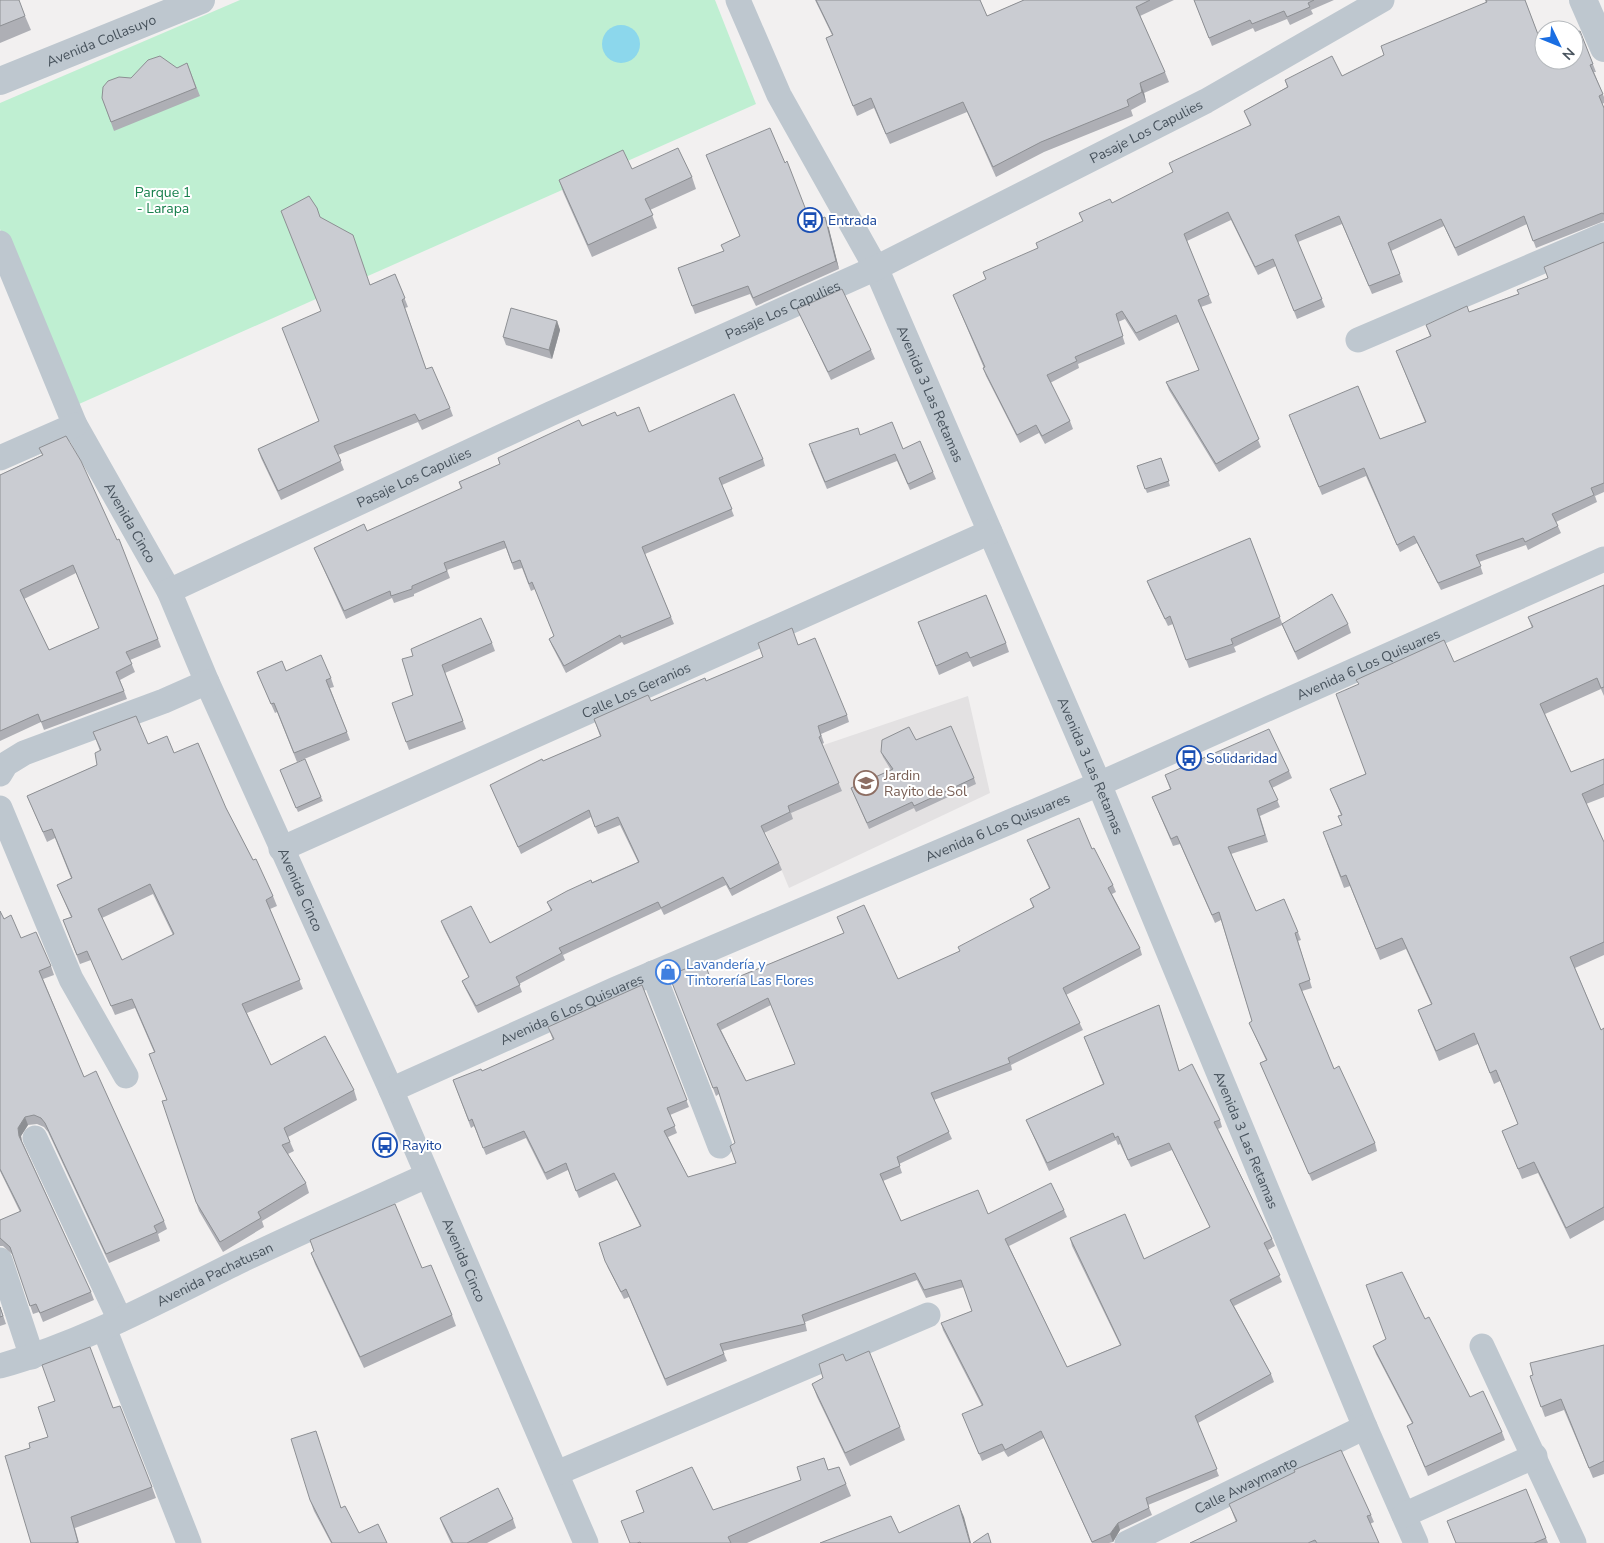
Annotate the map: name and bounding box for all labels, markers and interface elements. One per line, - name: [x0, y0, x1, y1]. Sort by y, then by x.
- street label: Avenida Collasuyo: [44, 10, 159, 71]
- north arrow: [1534, 20, 1584, 70]
- text: N: [1558, 43, 1579, 64]
- street label: Pasaje Los Capulies: [1087, 95, 1206, 168]
- park label: Parque 1 - Larapa: [135, 183, 191, 218]
- bus stop icon: Entrada: [797, 207, 823, 233]
- place label: Entrada: [828, 211, 877, 230]
- street label: Pasaje Los Capulies: [722, 276, 844, 344]
- street label: Avenida 3 Las Retamas: [892, 323, 968, 466]
- street label: Pasaje Los Capulies: [354, 443, 475, 513]
- street label: Avenida Cinco: [99, 479, 160, 567]
- street label: Avenida 6 Los Quisuares: [1293, 624, 1443, 705]
- street label: Calle Los Geranios: [579, 658, 694, 723]
- street label: Avenida 3 Las Retamas: [1053, 695, 1128, 838]
- bus stop icon: Solidaridad: [1176, 745, 1202, 771]
- place label: Solidaridad: [1206, 749, 1277, 768]
- place label: Jardin Rayito de Sol: [883, 766, 968, 801]
- school or university icon: Jardin Rayito de Sol: [853, 770, 879, 796]
- street label: Avenida 6 Los Quisuares: [922, 788, 1073, 867]
- street label: Avenida Cinco: [273, 845, 327, 935]
- place label: Lavandería y Tintorería Las Flores: [686, 955, 814, 990]
- shop icon: Lavandería y Tintorería Las Flores: [655, 959, 681, 985]
- street label: Avenida 6 Los Quisuares: [497, 969, 647, 1050]
- street label: Avenida 3 Las Retamas: [1209, 1068, 1283, 1212]
- bus stop icon: Rayito: [372, 1132, 398, 1158]
- place label: Rayito: [402, 1136, 442, 1155]
- street label: Avenida Cinco: [437, 1215, 490, 1305]
- street label: Avenida Pachatusan: [154, 1238, 276, 1311]
- street label: Calle Awaymanto: [1191, 1452, 1301, 1519]

